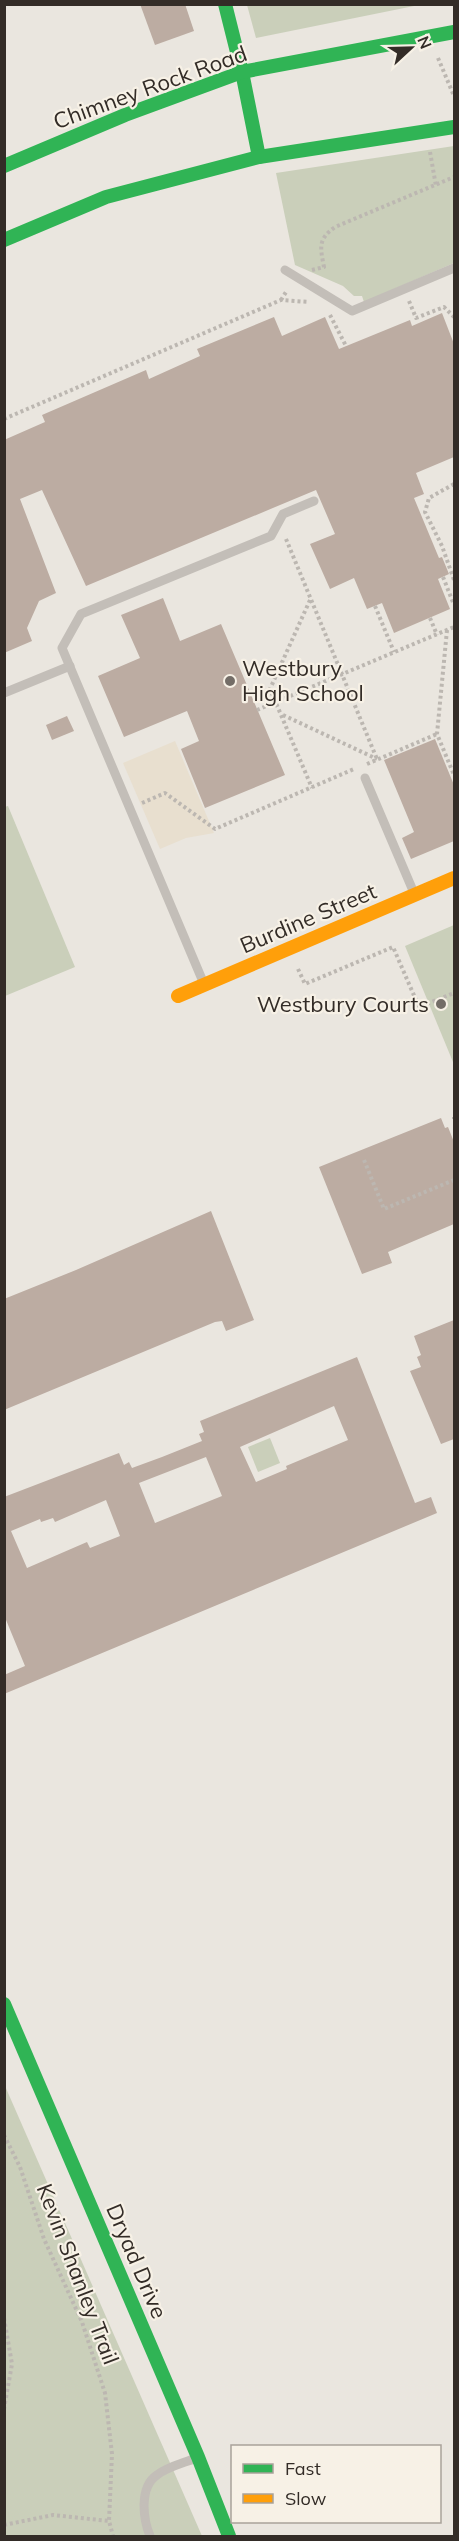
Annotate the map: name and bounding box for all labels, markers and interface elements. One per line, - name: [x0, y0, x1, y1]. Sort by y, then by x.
- north arrow: [381, 18, 441, 78]
- text: N: [413, 33, 436, 52]
- street label: Chimney Rock Road: [49, 39, 251, 135]
- place label: Westbury High School: [242, 654, 364, 707]
- marker: Westbury High School: [223, 674, 237, 688]
- street label: Burdine Street: [236, 877, 381, 959]
- place label: Westbury Courts: [257, 990, 429, 1018]
- marker: Westbury Courts: [434, 997, 448, 1011]
- street label: Kevin Shanley Trail: [31, 2180, 125, 2368]
- street label: Dryad Drive: [100, 2199, 174, 2323]
- legend: [231, 2445, 441, 2523]
- text: Fast: [285, 2457, 321, 2480]
- text: Slow: [285, 2487, 327, 2510]

